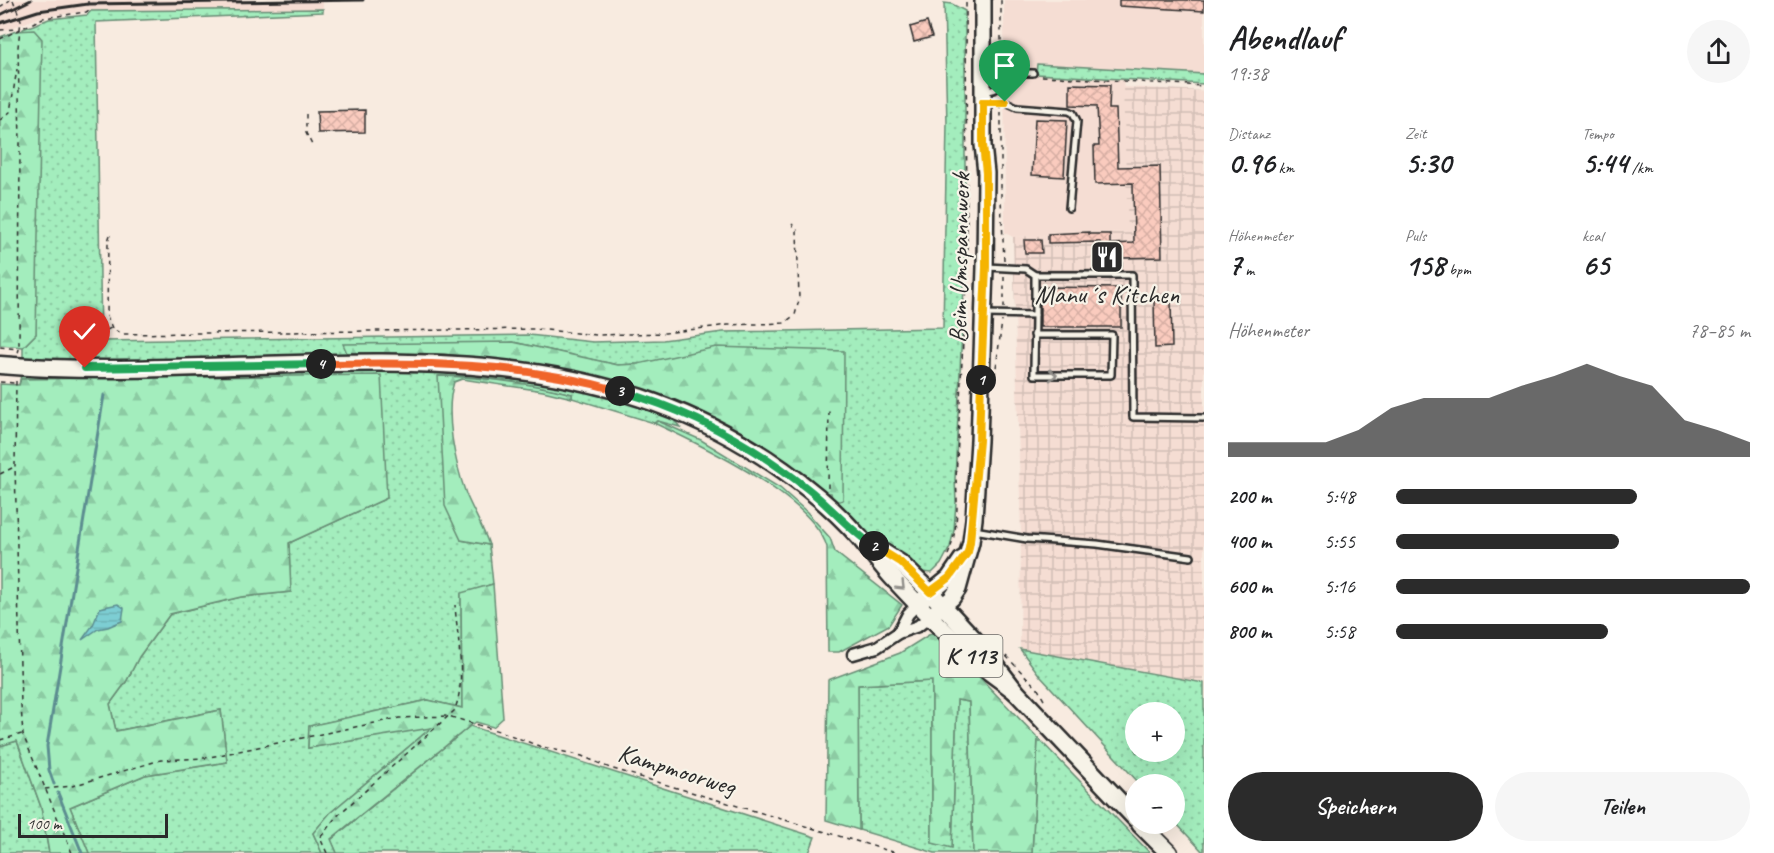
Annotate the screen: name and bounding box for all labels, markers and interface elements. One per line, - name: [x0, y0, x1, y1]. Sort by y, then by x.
- text: Abendlauf: [1228, 17, 1340, 59]
- button: share: [1687, 20, 1750, 83]
- pin: [979, 40, 1030, 102]
- icon: arrive: [988, 49, 1021, 82]
- text: 19:38: [1228, 61, 1268, 86]
- text: Distanz: [1228, 124, 1270, 144]
- text: Zeit: [1405, 124, 1426, 144]
- text: Tempo: [1582, 124, 1614, 144]
- text: 0.96: [1228, 144, 1275, 182]
- text: 5:30: [1405, 144, 1451, 182]
- text: 5:44: [1582, 144, 1628, 182]
- text: km: [1275, 158, 1294, 178]
- text: /km: [1628, 158, 1653, 178]
- street label: Beim Umspannwerk: [942, 170, 978, 343]
- text: Höhenmeter: [1228, 226, 1293, 246]
- text: Puls: [1405, 226, 1426, 246]
- text: kcal: [1582, 226, 1603, 246]
- restaurant icon: Manu´s Kitchen: [1089, 239, 1125, 275]
- text: 7: [1228, 246, 1241, 284]
- text: 158: [1405, 246, 1445, 284]
- text: 65: [1582, 246, 1609, 284]
- text: m: [1241, 260, 1254, 280]
- text: bpm: [1445, 260, 1471, 280]
- place label: Manu´s Kitchen: [1035, 278, 1179, 311]
- pin: [59, 306, 110, 368]
- icon: check: [68, 315, 101, 348]
- text: Höhenmeter: [1228, 318, 1309, 343]
- text: 78–85 m: [1689, 318, 1750, 343]
- pin: 4: [306, 349, 336, 379]
- text: 4: [317, 354, 325, 374]
- pin: 1: [966, 365, 996, 395]
- one-way arrow: [1049, 369, 1058, 381]
- text: 1: [977, 370, 985, 390]
- pin: 3: [605, 376, 635, 406]
- text: 3: [616, 381, 624, 401]
- text: 200 m: [1228, 484, 1271, 509]
- text: 5:48: [1324, 484, 1355, 509]
- text: 400 m: [1228, 529, 1271, 554]
- text: 5:55: [1324, 529, 1355, 554]
- pin: 2: [859, 531, 889, 561]
- text: 2: [870, 536, 878, 556]
- text: 600 m: [1228, 574, 1272, 599]
- text: 5:16: [1324, 574, 1355, 599]
- one-way arrow: [893, 578, 904, 589]
- text: 800 m: [1228, 619, 1271, 644]
- text: 5:58: [1324, 619, 1355, 644]
- road number: K 113: [940, 635, 1002, 677]
- map controls: [1125, 702, 1185, 834]
- button: +: [1125, 702, 1185, 762]
- street label: Kampmoorweg: [614, 736, 741, 803]
- button: Speichern: [1228, 772, 1483, 841]
- button: Teilen: [1495, 772, 1750, 841]
- button: −: [1125, 774, 1185, 834]
- scale bar: [18, 811, 168, 838]
- text: 100 m: [27, 814, 61, 834]

